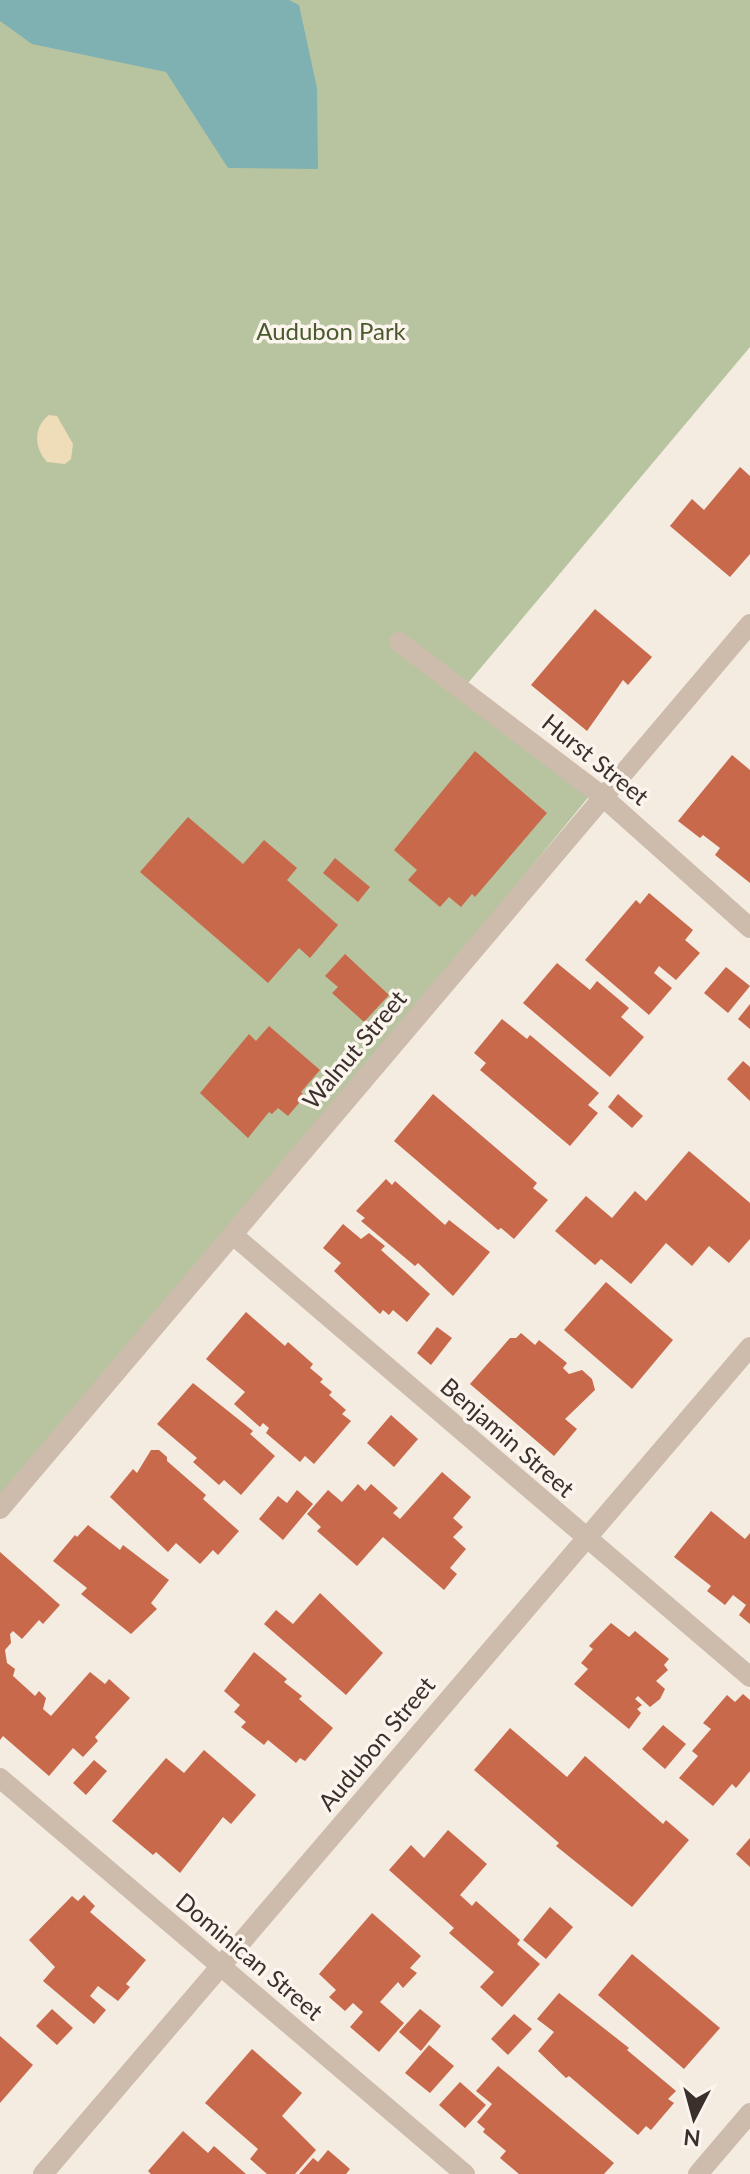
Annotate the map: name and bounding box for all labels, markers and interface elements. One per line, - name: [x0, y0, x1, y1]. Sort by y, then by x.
- park label: Audubon Park: [256, 316, 407, 345]
- street label: Hurst Street: [537, 707, 655, 811]
- street label: Walnut Street: [296, 984, 412, 1114]
- street label: Benjamin Street: [435, 1371, 581, 1503]
- street label: Audubon Street: [311, 1670, 441, 1816]
- street label: Dominican Street: [171, 1886, 329, 2026]
- north arrow: [654, 2078, 734, 2158]
- text: N: [682, 2124, 702, 2153]

